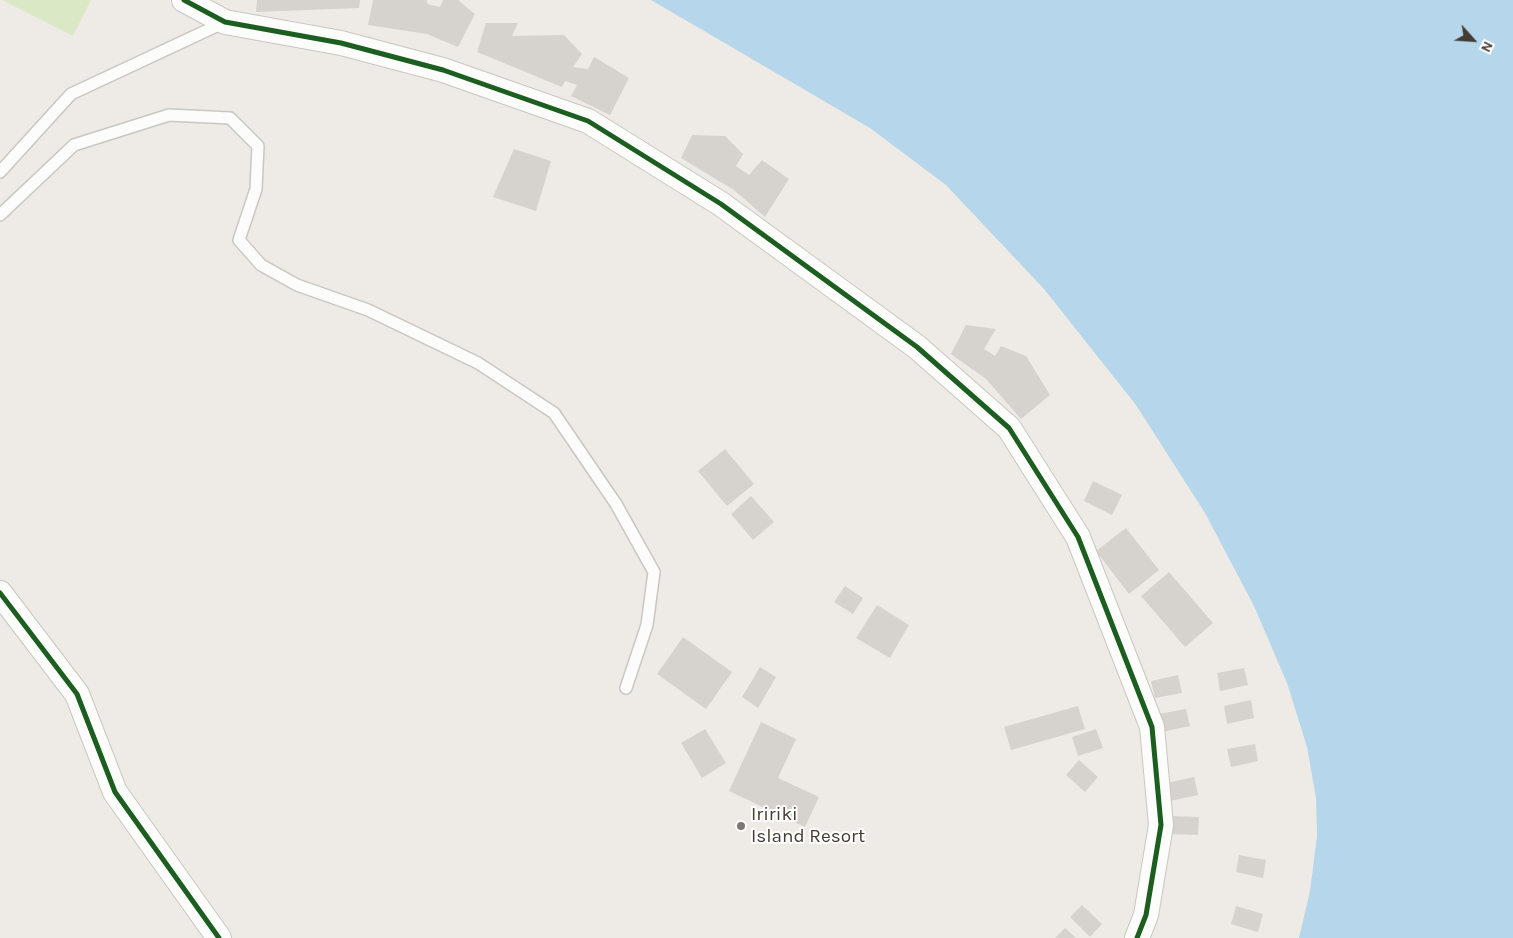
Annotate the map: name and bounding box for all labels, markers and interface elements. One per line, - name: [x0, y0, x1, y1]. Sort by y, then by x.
- north arrow: [1448, 15, 1498, 65]
- text: N: [1477, 39, 1497, 55]
- place label: Iririki Island Resort: [751, 804, 865, 848]
- marker: Iririki Island Resort: [735, 820, 747, 832]

